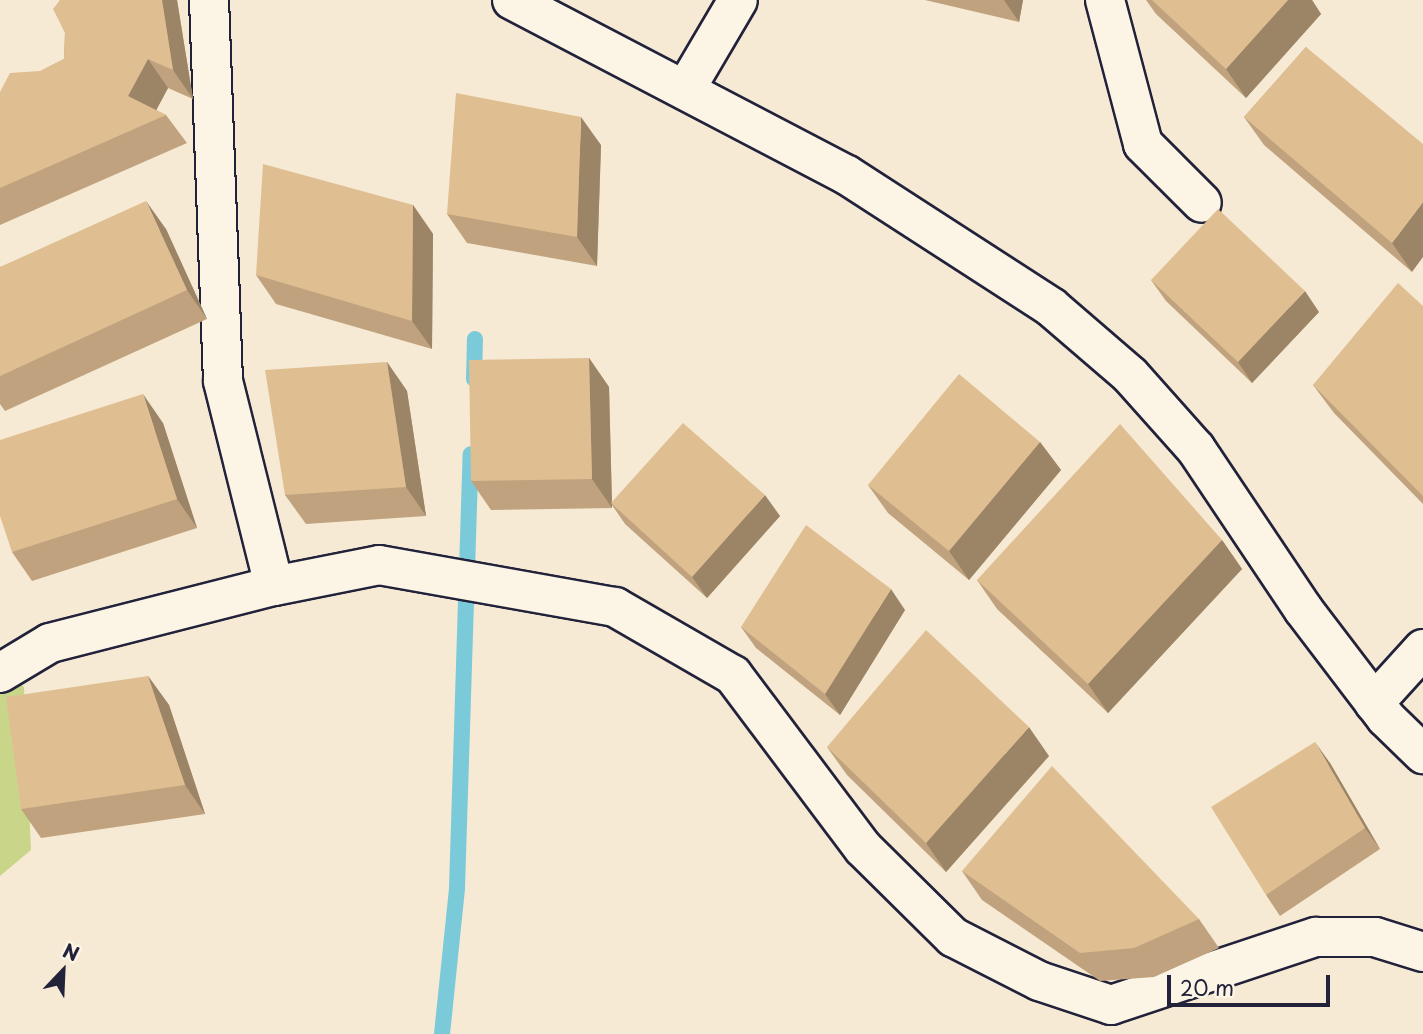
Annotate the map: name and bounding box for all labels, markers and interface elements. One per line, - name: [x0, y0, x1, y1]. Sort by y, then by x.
- north arrow: [28, 936, 98, 1006]
- text: N: [59, 936, 84, 967]
- scale bar: [1171, 960, 1334, 1004]
- text: 20 m: [1180, 971, 1234, 1003]

